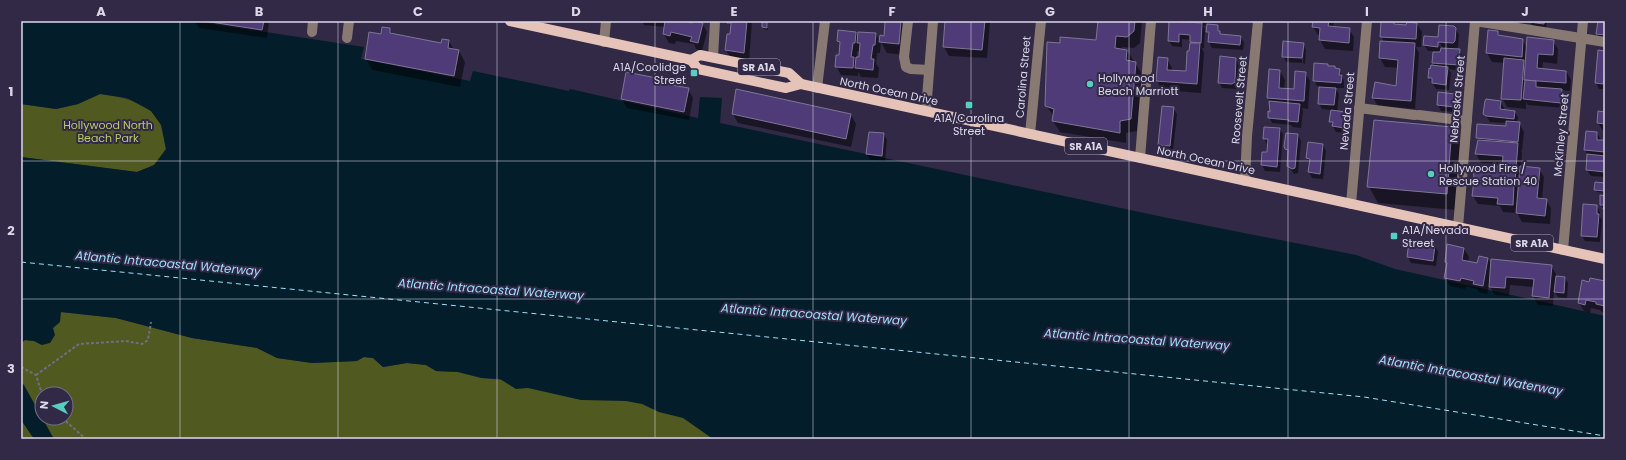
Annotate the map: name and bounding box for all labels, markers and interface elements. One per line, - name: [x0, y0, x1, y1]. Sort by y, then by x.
- text: A: [96, 2, 106, 21]
- text: B: [255, 2, 264, 21]
- text: C: [413, 2, 423, 21]
- text: D: [571, 2, 581, 21]
- text: E: [730, 2, 738, 21]
- text: F: [888, 2, 896, 21]
- text: G: [1045, 2, 1055, 21]
- text: H: [1203, 2, 1213, 21]
- text: I: [1365, 2, 1369, 21]
- text: J: [1521, 2, 1529, 21]
- street label: Carolina Street: [1011, 35, 1035, 119]
- street label: Roosevelt Street: [1227, 55, 1251, 145]
- street label: Nebraska Street: [1445, 55, 1469, 143]
- place label: A1A/Coolidge Street: [613, 59, 686, 88]
- road number: SR A1A: [738, 59, 780, 75]
- marker: A1A/Coolidge Street: [689, 68, 699, 78]
- place label: Hollywood Beach Marriott: [1098, 70, 1179, 99]
- street label: Nevada Street: [1336, 71, 1358, 151]
- street label: North Ocean Drive: [838, 73, 940, 109]
- marker: Hollywood Beach Marriott: [1085, 79, 1095, 89]
- text: 1: [9, 82, 13, 101]
- street label: McKinley Street: [1549, 93, 1573, 177]
- marker: A1A/Carolina Street: [964, 100, 974, 110]
- place label: A1A/Carolina Street: [934, 110, 1004, 139]
- park label: Hollywood North Beach Park: [63, 117, 153, 146]
- road number: SR A1A: [1065, 138, 1107, 154]
- street label: North Ocean Drive: [1155, 142, 1257, 178]
- place label: Hollywood Fire / Rescue Station 40: [1439, 160, 1537, 189]
- marker: Hollywood Fire / Rescue Station 40: [1426, 169, 1436, 179]
- text: 2: [7, 221, 15, 240]
- place label: A1A/Nevada Street: [1402, 222, 1469, 251]
- marker: A1A/Nevada Street: [1389, 231, 1399, 241]
- road number: SR A1A: [1511, 235, 1553, 251]
- water label: Atlantic Intracoastal Waterway: [74, 246, 263, 280]
- water label: Atlantic Intracoastal Waterway: [397, 274, 586, 304]
- water label: Atlantic Intracoastal Waterway: [720, 299, 909, 329]
- water label: Atlantic Intracoastal Waterway: [1043, 324, 1232, 354]
- water label: Atlantic Intracoastal Waterway: [1377, 350, 1565, 400]
- text: 3: [7, 359, 15, 378]
- north arrow: [34, 386, 74, 426]
- text: N: [36, 400, 52, 410]

